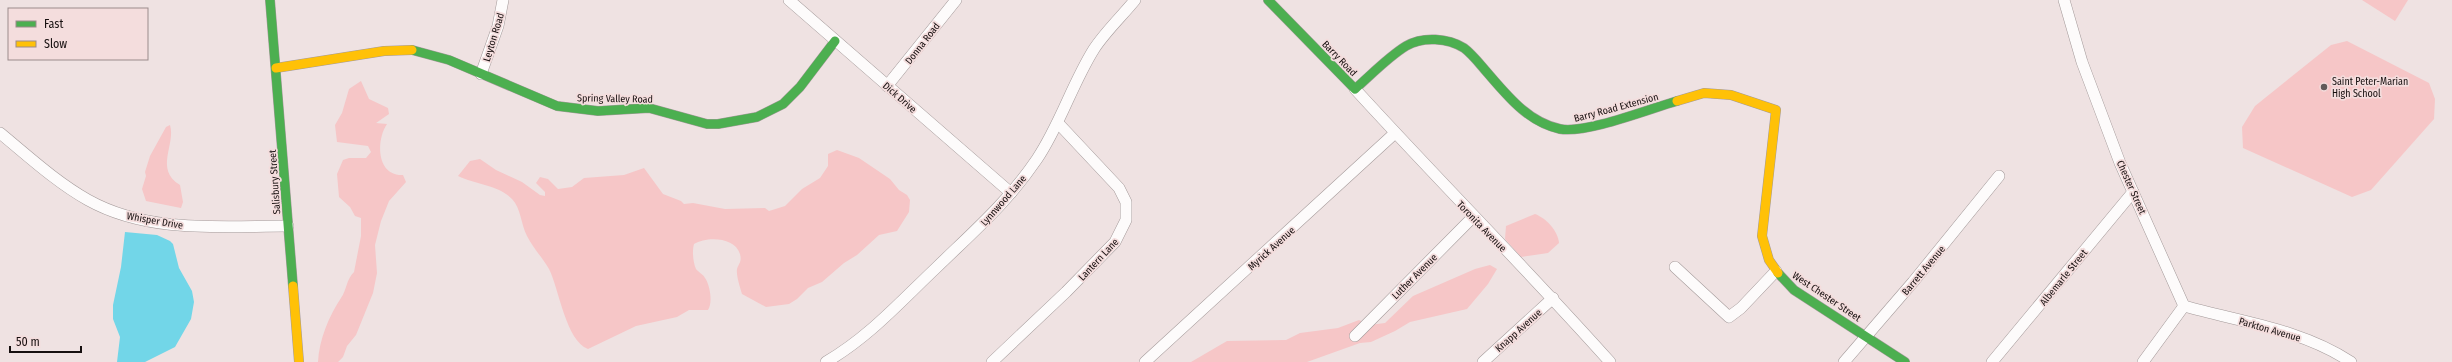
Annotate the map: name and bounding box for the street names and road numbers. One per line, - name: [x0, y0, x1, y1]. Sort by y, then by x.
- street label: Leyton Road: [481, 11, 507, 63]
- street label: Donna Road: [903, 20, 943, 67]
- street label: Barry Road: [1319, 38, 1359, 79]
- street label: Dick Drive: [880, 80, 919, 116]
- street label: Barry Road Extension: [1573, 91, 1660, 125]
- street label: Spring Valley Road: [577, 92, 653, 106]
- street label: Salisbury Street: [267, 149, 283, 215]
- street label: Chester Street: [2114, 158, 2149, 217]
- street label: Lynnwood Lane: [979, 173, 1029, 228]
- street label: Toronita Avenue: [1454, 199, 1509, 255]
- street label: Whisper Drive: [126, 210, 184, 232]
- street label: Myrick Avenue: [1246, 225, 1298, 273]
- street label: Lantern Lane: [1076, 236, 1121, 283]
- street label: Barrett Avenue: [1900, 243, 1948, 298]
- street label: Albemarle Street: [2037, 247, 2091, 308]
- street label: Luther Avenue: [1390, 252, 1440, 302]
- street label: West Chester Street: [1790, 269, 1864, 325]
- street label: Knapp Avenue: [1493, 307, 1544, 355]
- street label: Parkton Avenue: [2237, 315, 2302, 345]

